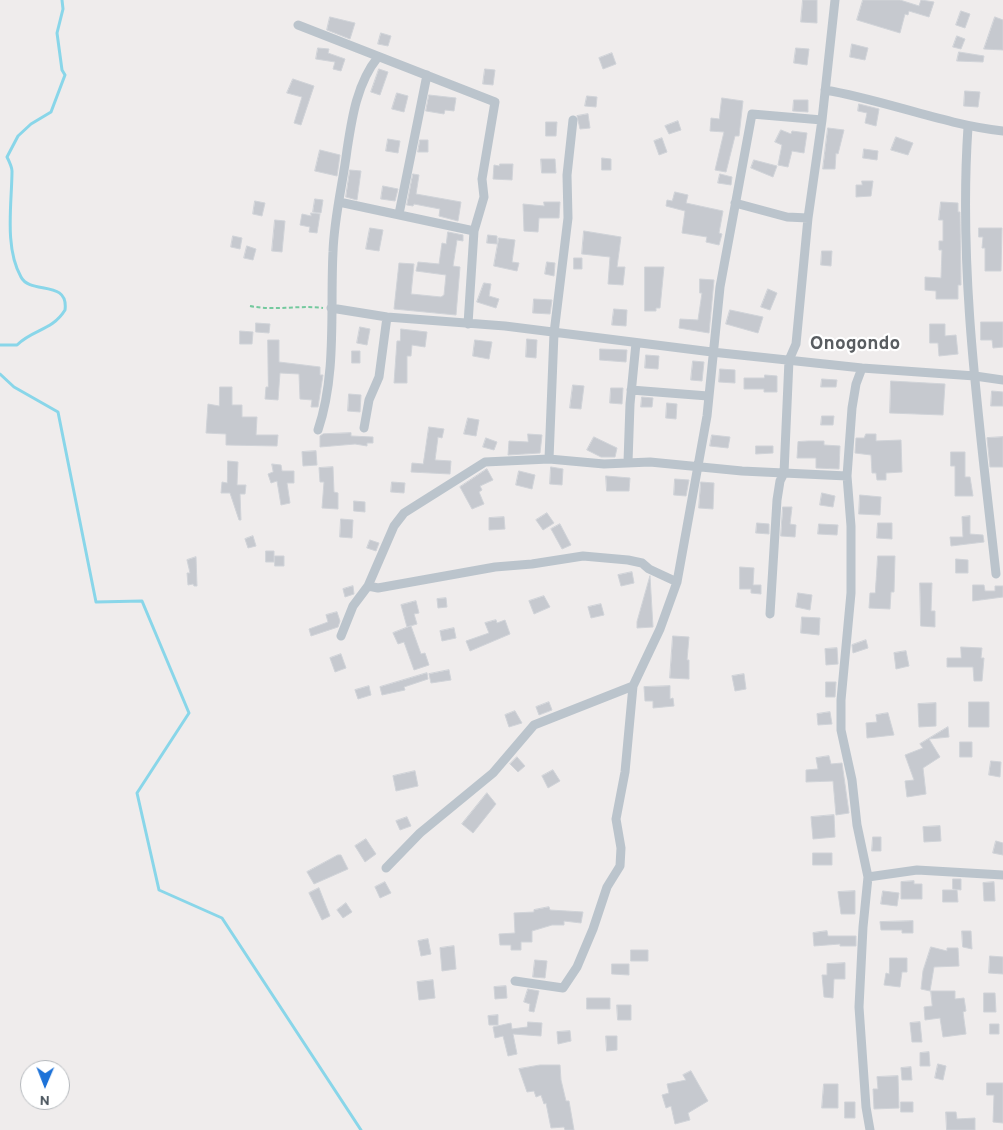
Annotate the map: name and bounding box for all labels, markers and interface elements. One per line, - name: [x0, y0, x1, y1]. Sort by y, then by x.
- district label: Onogondo: [810, 334, 900, 356]
- north arrow: [20, 1060, 70, 1110]
- text: N: [40, 1091, 50, 1108]

